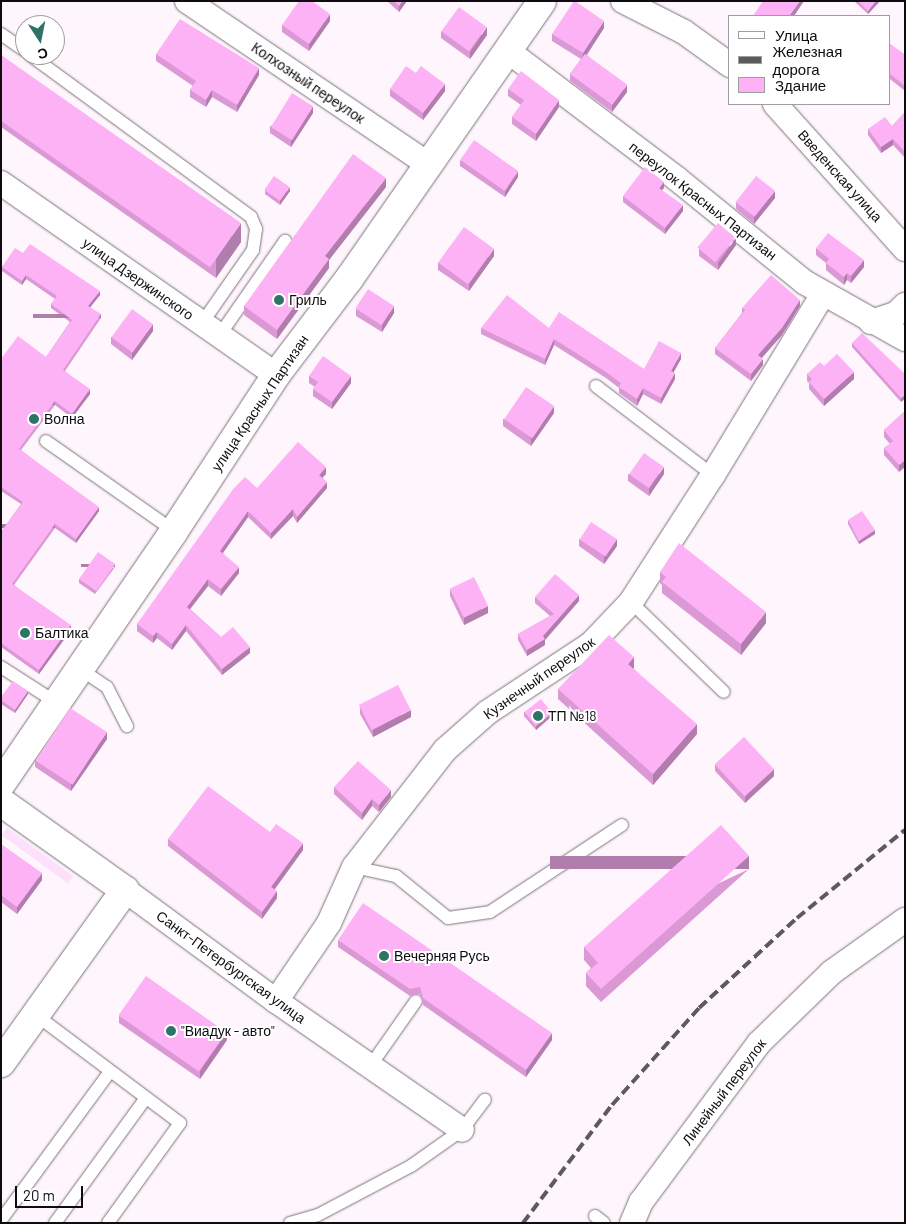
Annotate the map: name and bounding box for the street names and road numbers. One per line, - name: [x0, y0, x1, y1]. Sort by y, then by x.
- street label: Колхозный переулок: [248, 39, 368, 127]
- street label: Введенская улица: [794, 127, 886, 225]
- street label: переулок Красных Партизан: [626, 138, 780, 264]
- street label: улица Дзержинского: [79, 234, 197, 324]
- street label: улица Красных Партизан: [208, 332, 312, 474]
- street label: Кузнечный переулок: [480, 633, 598, 723]
- street label: Санкт-Петербургская улица: [153, 907, 309, 1027]
- street label: Линейный переулок: [679, 1036, 769, 1148]

